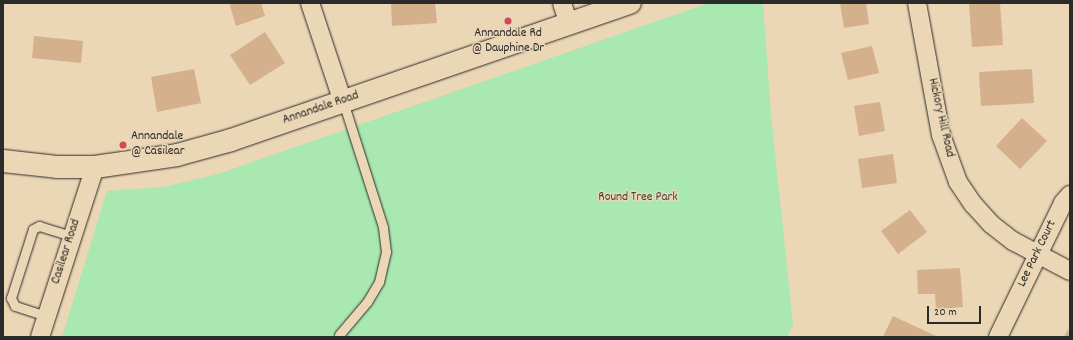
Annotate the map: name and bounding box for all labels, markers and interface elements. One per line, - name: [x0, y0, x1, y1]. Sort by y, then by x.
- marker: Annandale Rd @ Dauphine Dr: [503, 16, 513, 26]
- place label: Annandale Rd @ Dauphine Dr: [472, 27, 544, 58]
- street label: Hickory Hill Road: [923, 77, 957, 159]
- street label: Annandale Road: [281, 89, 361, 129]
- place label: Annandale @ Casilear: [131, 130, 184, 161]
- marker: Annandale @ Casilear: [118, 140, 128, 150]
- park label: Round Tree Park: [598, 190, 678, 206]
- street label: Casilear Road: [49, 218, 85, 286]
- street label: Lee Park Court: [1015, 218, 1061, 290]
- scale bar: [929, 298, 983, 324]
- text: 20 m: [934, 304, 957, 321]

